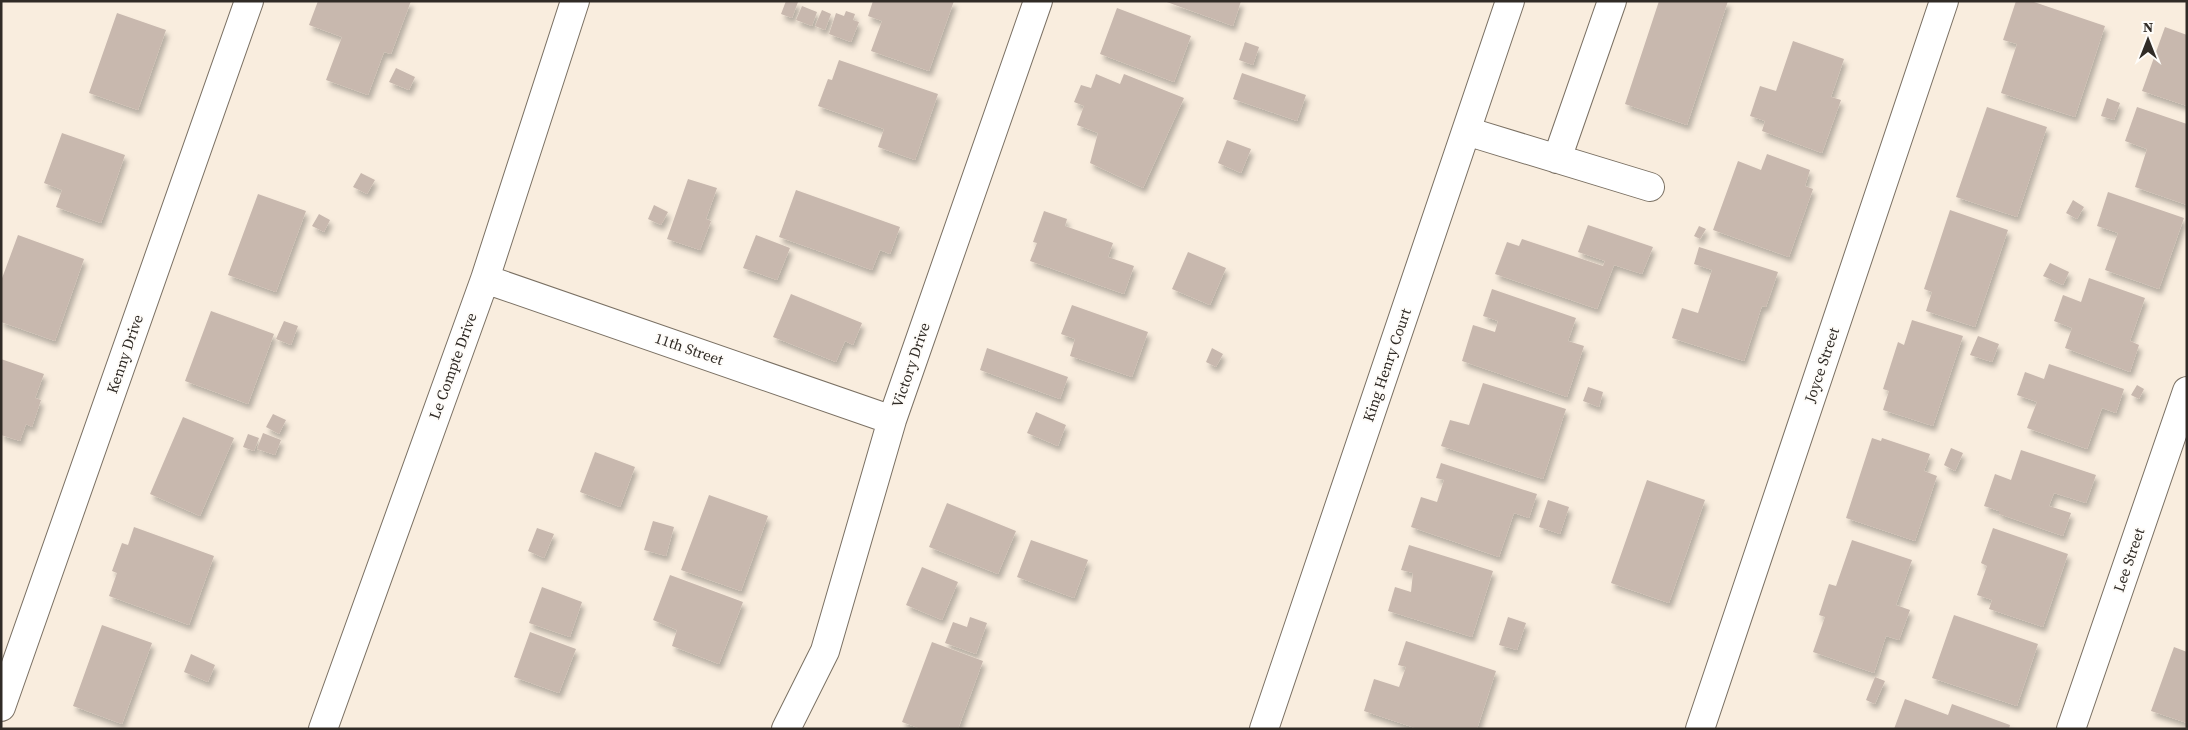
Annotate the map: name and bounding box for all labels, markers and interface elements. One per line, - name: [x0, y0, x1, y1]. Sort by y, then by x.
- north arrow: [2123, 15, 2173, 65]
- text: N: [2143, 17, 2153, 37]
- street label: King Henry Court: [1357, 305, 1416, 424]
- street label: Le Compte Drive: [424, 309, 482, 422]
- street label: Kenny Drive: [101, 311, 148, 396]
- street label: Victory Drive: [886, 319, 935, 410]
- street label: Joyce Street: [1799, 324, 1844, 406]
- street label: 11th Street: [652, 327, 726, 370]
- street label: Lee Street: [2108, 525, 2149, 595]

